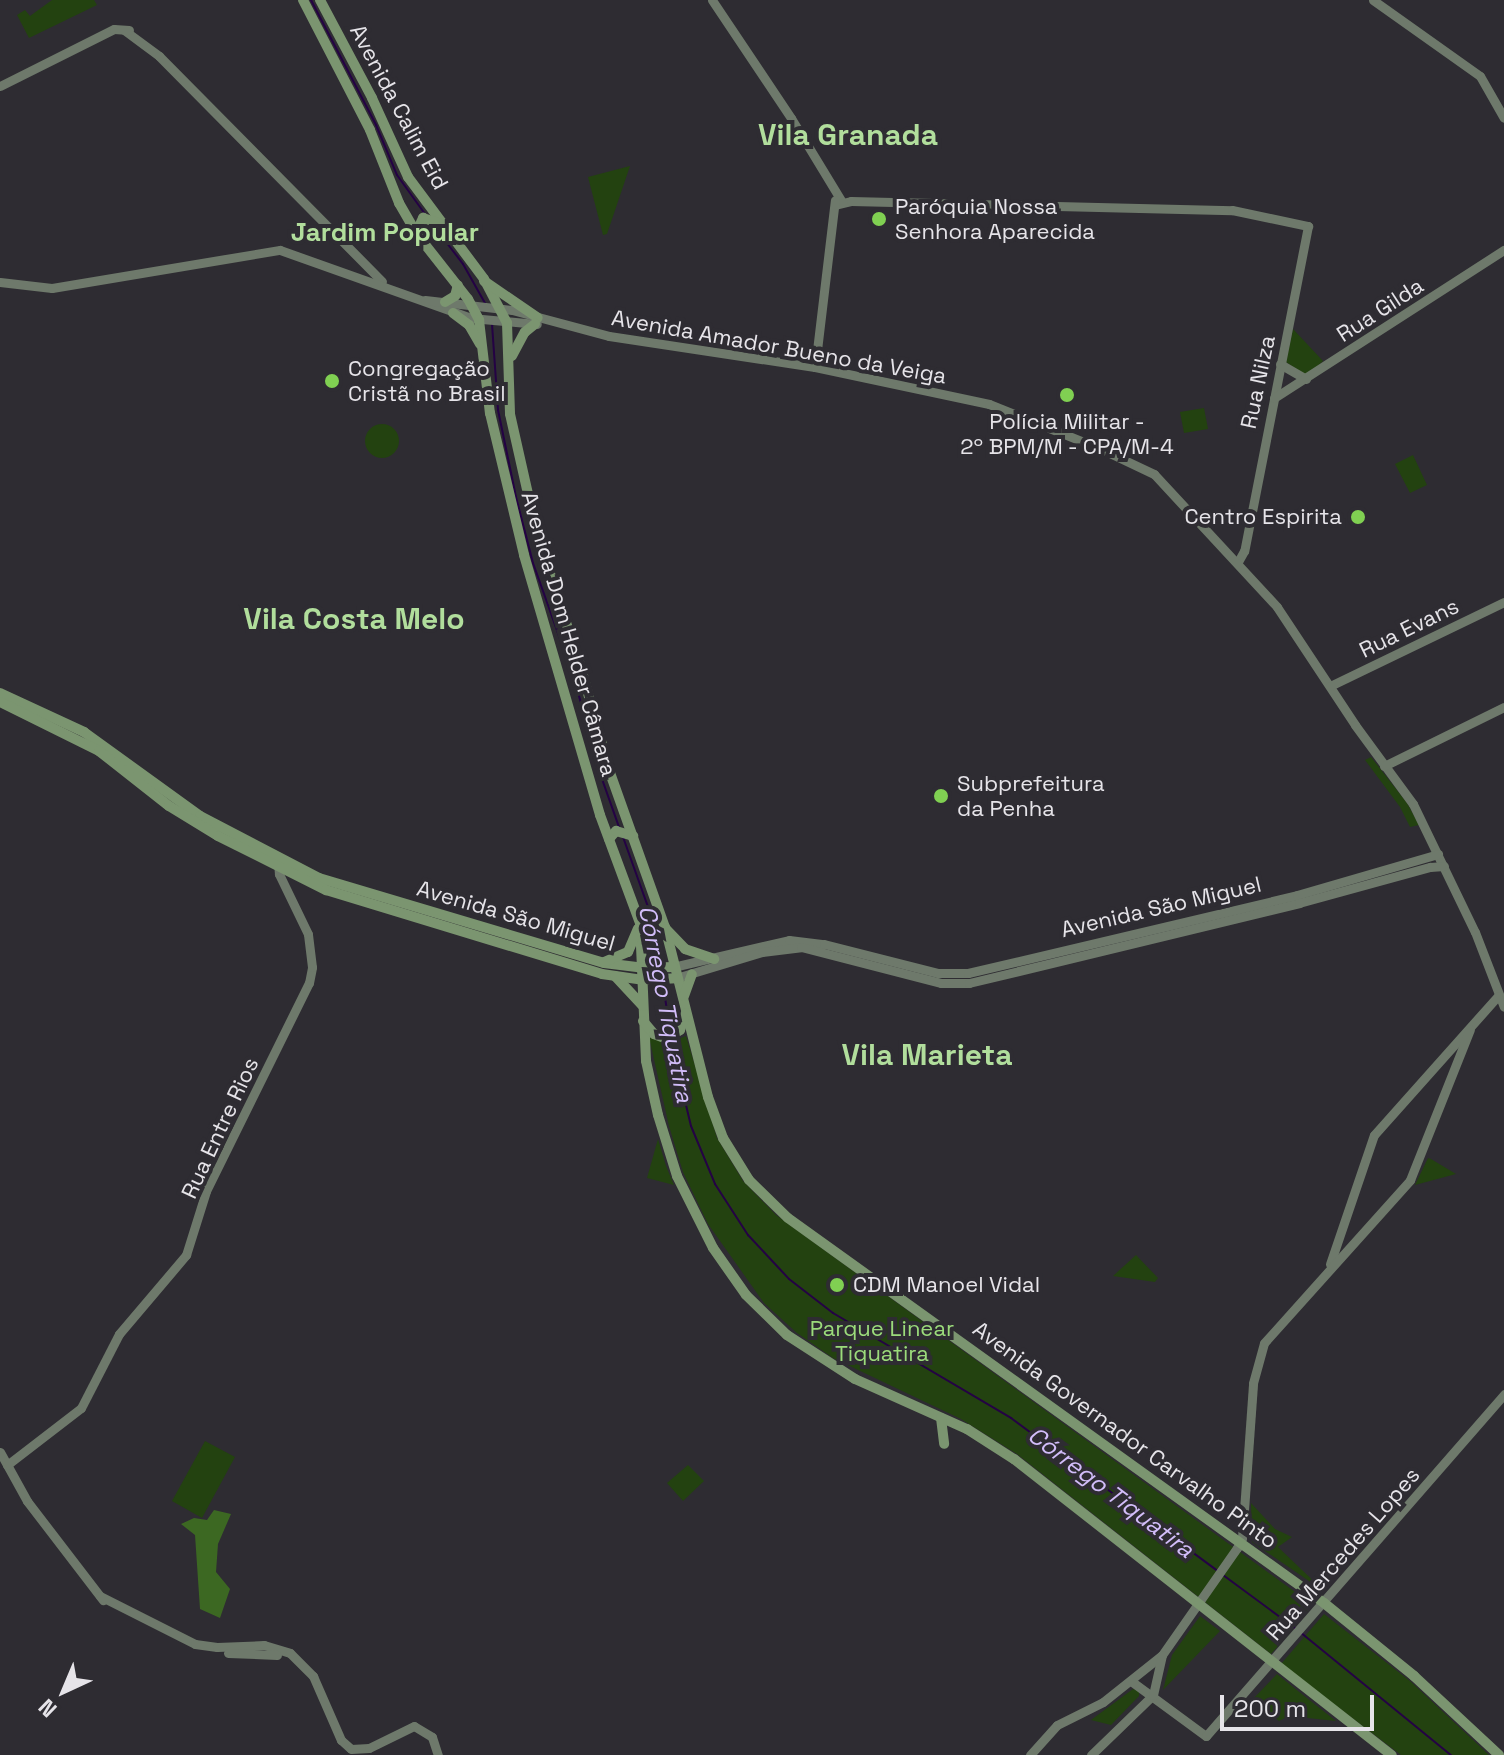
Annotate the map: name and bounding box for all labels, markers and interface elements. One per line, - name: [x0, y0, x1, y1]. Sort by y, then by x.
- street label: Avenida Calim Eid: [344, 20, 454, 194]
- district label: Vila Granada: [758, 117, 938, 153]
- place label: Paróquia Nossa Senhora Aparecida: [895, 193, 1095, 244]
- marker: Paróquia Nossa Senhora Aparecida: [870, 210, 888, 228]
- district label: Jardim Popular: [291, 217, 479, 249]
- street label: Rua Gilda: [1332, 272, 1428, 348]
- street label: Avenida Amador Bueno da Veiga: [609, 304, 949, 390]
- street label: Rua Nilza: [1235, 333, 1281, 431]
- place label: Congregação Cristã no Brasil: [348, 355, 506, 406]
- marker: Congregação Cristã no Brasil: [323, 372, 341, 390]
- marker: Polícia Militar - 2º BPM/M - CPA/M-4: [1058, 386, 1076, 404]
- place label: Polícia Militar - 2º BPM/M - CPA/M-4: [960, 408, 1174, 460]
- street label: Avenida Dom Helder Câmara: [516, 489, 622, 779]
- place label: Centro Espirita: [1184, 504, 1342, 530]
- marker: Centro Espirita: [1349, 508, 1367, 526]
- street label: Rua Evans: [1355, 593, 1463, 663]
- district label: Vila Costa Melo: [243, 601, 465, 637]
- place label: Subprefeitura da Penha: [957, 770, 1105, 822]
- marker: Subprefeitura da Penha: [932, 787, 950, 805]
- street label: Avenida São Miguel: [1058, 871, 1264, 943]
- street label: Avenida São Miguel: [414, 875, 618, 957]
- water label: Córrego Tiquatira: [633, 903, 699, 1105]
- district label: Vila Marieta: [842, 1037, 1012, 1073]
- street label: Rua Entre Rios: [176, 1053, 264, 1203]
- place label: CDM Manoel Vidal: [853, 1272, 1040, 1298]
- marker: CDM Manoel Vidal: [828, 1276, 846, 1294]
- park label: Parque Linear Tiquatira: [810, 1315, 954, 1366]
- street label: Avenida Governador Carvalho Pinto: [968, 1316, 1282, 1554]
- water label: Córrego Tiquatira: [1022, 1420, 1200, 1564]
- street label: Rua Mercedes Lopes: [1261, 1462, 1425, 1646]
- north arrow: [24, 1651, 104, 1731]
- scale bar: [1224, 1679, 1378, 1729]
- text: N: [32, 1693, 62, 1723]
- text: 200 m: [1234, 1693, 1306, 1724]

